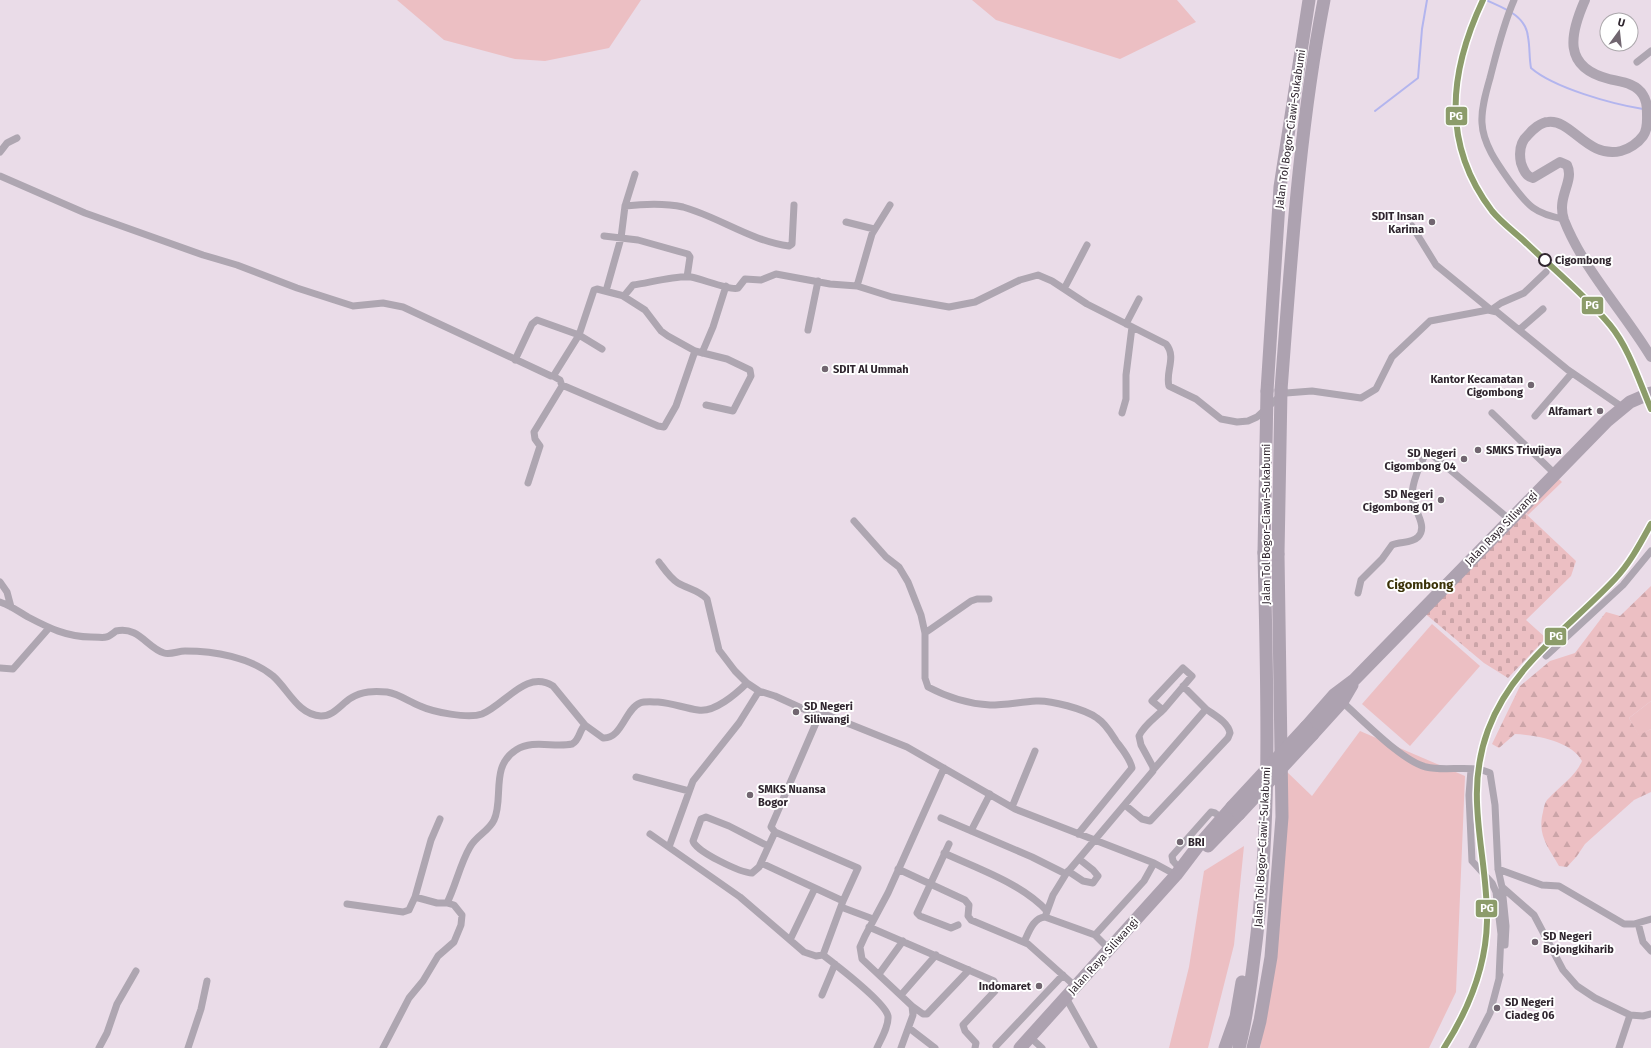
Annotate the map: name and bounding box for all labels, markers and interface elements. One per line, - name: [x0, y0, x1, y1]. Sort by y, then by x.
- north arrow: [1599, 12, 1639, 52]
- text: U: [1616, 16, 1627, 30]
- street label: Jalan Tol Bogor–Ciawi–Sukabumi: [1273, 49, 1308, 210]
- line badge: PG: [1445, 106, 1468, 126]
- text: PG: [1449, 110, 1463, 123]
- place label: SDIT Insan Karima: [1372, 210, 1424, 236]
- marker: SDIT Insan Karima: [1427, 217, 1437, 227]
- marker: Cigombong: [1538, 253, 1552, 267]
- place label: Cigombong: [1555, 254, 1612, 267]
- line badge: PG: [1581, 296, 1604, 315]
- text: PG: [1585, 299, 1599, 312]
- place label: SDIT Al Ummah: [833, 363, 909, 376]
- marker: SDIT Al Ummah: [820, 364, 830, 374]
- place label: Kantor Kecamatan Cigombong: [1430, 373, 1524, 399]
- marker: Kantor Kecamatan Cigombong: [1526, 380, 1536, 390]
- place label: Alfamart: [1548, 405, 1593, 418]
- marker: Alfamart: [1595, 406, 1605, 416]
- street label: Jalan Tol Bogor–Ciawi–Sukabumi: [1260, 444, 1273, 604]
- place label: SMKS Triwijaya: [1486, 444, 1561, 457]
- marker: SMKS Triwijaya: [1473, 445, 1483, 455]
- place label: SD Negeri Cigombong 04: [1384, 447, 1456, 473]
- marker: SD Negeri Cigombong 04: [1459, 454, 1469, 464]
- place label: SD Negeri Cigombong 01: [1363, 488, 1433, 514]
- street label: Jalan Raya Siliwangi: [1462, 488, 1540, 568]
- marker: SD Negeri Cigombong 01: [1436, 495, 1446, 505]
- district label: Cigombong: [1387, 577, 1454, 592]
- line badge: PG: [1544, 627, 1567, 646]
- text: PG: [1549, 630, 1563, 643]
- place label: SD Negeri Siliwangi: [804, 700, 853, 726]
- marker: SD Negeri Siliwangi: [791, 707, 801, 717]
- street label: Jalan Tol Bogor–Ciawi–Sukabumi: [1252, 766, 1273, 928]
- place label: SMKS Nuansa Bogor: [758, 783, 826, 809]
- marker: SMKS Nuansa Bogor: [745, 790, 755, 800]
- place label: BRI: [1188, 836, 1205, 849]
- marker: BRI: [1175, 837, 1185, 847]
- line badge: PG: [1475, 899, 1498, 918]
- text: PG: [1480, 902, 1494, 915]
- street label: Jalan Raya Siliwangi: [1066, 915, 1141, 997]
- place label: SD Negeri Bojongkiharib: [1543, 930, 1614, 956]
- marker: SD Negeri Bojongkiharib: [1530, 937, 1540, 947]
- place label: Indomaret: [979, 980, 1032, 993]
- marker: Indomaret: [1034, 981, 1044, 991]
- place label: SD Negeri Ciadeg 06: [1505, 996, 1554, 1022]
- marker: SD Negeri Ciadeg 06: [1492, 1003, 1502, 1013]

